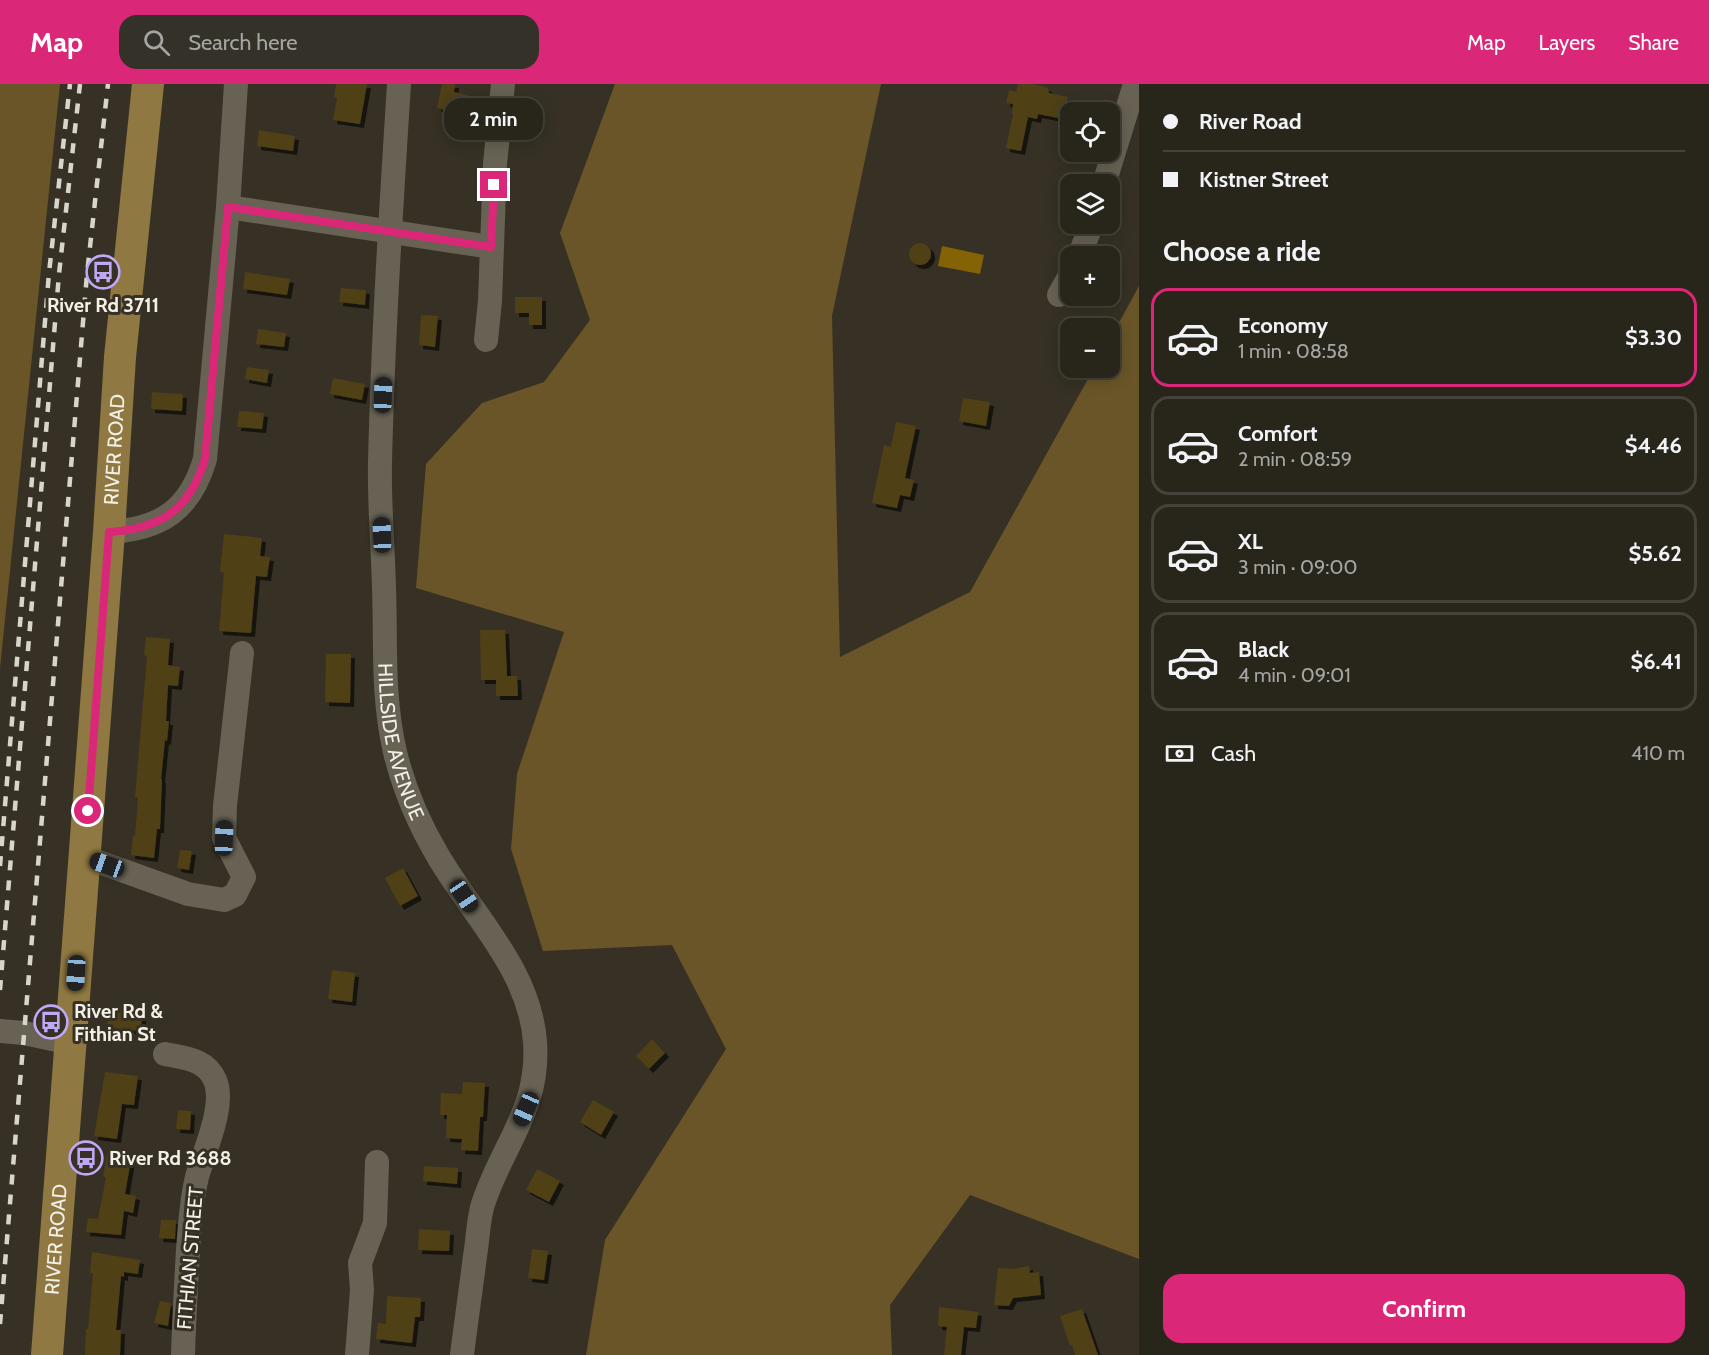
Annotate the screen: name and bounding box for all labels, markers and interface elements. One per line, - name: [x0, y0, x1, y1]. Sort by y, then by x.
- search box: [119, 15, 539, 69]
- text: Map: [30, 25, 83, 59]
- icon: search: [140, 26, 173, 59]
- text: Search here: [188, 29, 297, 56]
- text: Map: [1467, 30, 1506, 55]
- text: Layers: [1539, 30, 1595, 55]
- text: Share: [1628, 30, 1679, 55]
- callout: 2 min: [444, 98, 544, 140]
- map controls: [1060, 102, 1120, 378]
- button: locate: [1060, 102, 1120, 162]
- text: 2 min: [469, 107, 518, 131]
- text: River Road: [1199, 108, 1302, 135]
- text: Kistner Street: [1199, 166, 1329, 193]
- route end: [480, 171, 507, 198]
- button: layers: [1060, 174, 1120, 234]
- text: Choose a ride: [1163, 235, 1321, 268]
- button: +: [1060, 246, 1120, 306]
- bus stop icon: River Rd 3711: [85, 254, 121, 290]
- place label: River Rd 3711: [47, 293, 159, 317]
- icon: car: [1166, 311, 1220, 365]
- text: Economy: [1238, 312, 1328, 339]
- button: −: [1060, 318, 1120, 378]
- text: $3.30: [1625, 324, 1682, 351]
- text: 1 min · 08:58: [1238, 339, 1349, 363]
- car: [373, 377, 393, 413]
- street label: RIVER ROAD: [99, 393, 130, 506]
- icon: car: [1166, 419, 1220, 473]
- text: Comfort: [1238, 420, 1317, 447]
- text: $4.46: [1625, 432, 1682, 459]
- text: 2 min · 08:59: [1238, 447, 1352, 471]
- car: [372, 517, 392, 553]
- icon: car: [1166, 527, 1220, 581]
- text: XL: [1238, 528, 1263, 555]
- text: $5.62: [1629, 540, 1682, 567]
- text: 3 min · 09:00: [1238, 555, 1357, 579]
- icon: car: [1166, 635, 1220, 689]
- text: Black: [1238, 636, 1289, 663]
- text: $6.41: [1630, 648, 1682, 675]
- street label: HILLSIDE AVENUE: [373, 663, 429, 824]
- text: 4 min · 09:01: [1238, 663, 1351, 687]
- icon: cash: [1163, 737, 1196, 770]
- text: Cash: [1211, 740, 1256, 767]
- text: 410 m: [1631, 741, 1685, 765]
- route start: [74, 797, 101, 824]
- car: [214, 820, 234, 856]
- car: [87, 850, 127, 880]
- car: [446, 876, 482, 916]
- car: [66, 954, 86, 992]
- place label: River Rd & Fithian St: [74, 999, 163, 1046]
- bus stop icon: River Rd & Fithian St: [33, 1004, 69, 1040]
- car: [510, 1089, 542, 1129]
- bus stop icon: River Rd 3688: [68, 1140, 104, 1176]
- place label: River Rd 3688: [109, 1146, 232, 1170]
- street label: RIVER ROAD: [40, 1183, 72, 1296]
- street label: FITHIAN STREET: [172, 1185, 208, 1331]
- button: Confirm: [1163, 1274, 1685, 1343]

